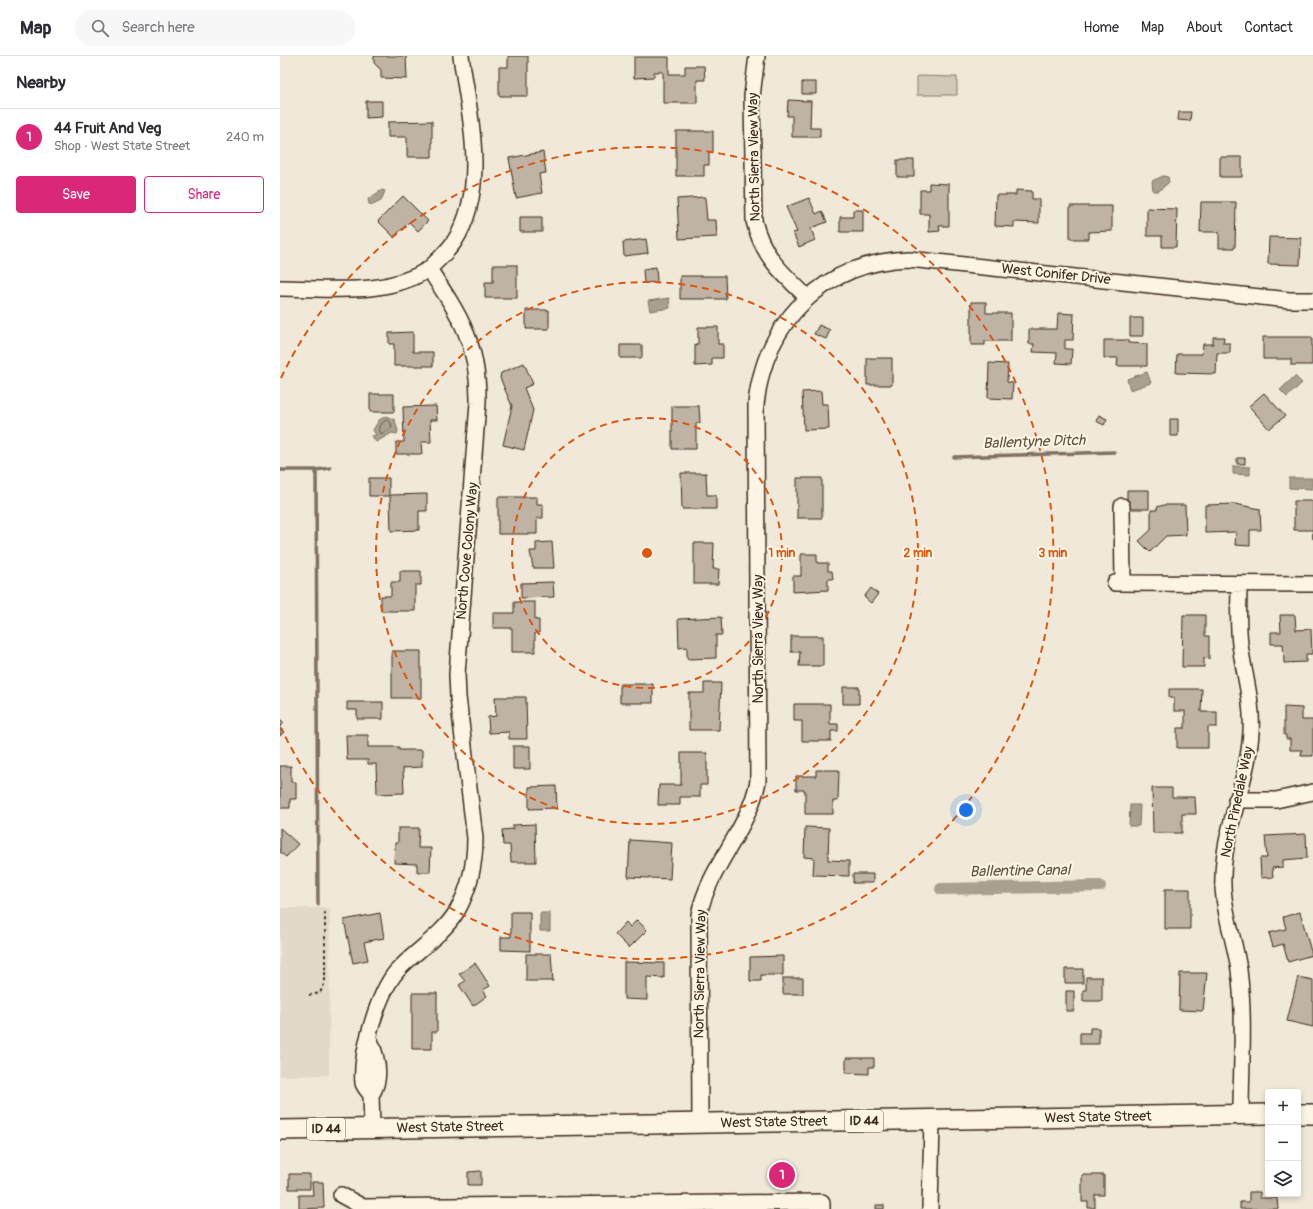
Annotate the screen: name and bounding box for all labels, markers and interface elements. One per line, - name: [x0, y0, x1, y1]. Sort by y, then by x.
- search box: [75, 10, 355, 46]
- text: Map: [20, 16, 51, 40]
- icon: search: [89, 17, 111, 39]
- text: Search here: [121, 18, 195, 37]
- text: Home: [1084, 19, 1119, 36]
- text: Map: [1141, 19, 1164, 36]
- text: About: [1186, 19, 1222, 36]
- text: Contact: [1244, 19, 1293, 36]
- text: Nearby: [16, 72, 65, 93]
- street label: North Sierra View Way: [744, 92, 764, 222]
- text: 44 Fruit And Veg: [54, 119, 161, 138]
- text: 1: [26, 129, 32, 145]
- text: 240 m: [226, 129, 264, 145]
- text: Shop · West State Street: [54, 138, 190, 154]
- button: Save: [16, 176, 136, 213]
- button: Share: [144, 176, 264, 213]
- street label: West Conifer Drive: [1000, 260, 1112, 288]
- water label: Ballentyne Ditch: [982, 431, 1086, 453]
- street label: North Cove Colony Way: [453, 482, 481, 620]
- centre of rings: [640, 546, 654, 560]
- text: 1 min: [769, 546, 796, 561]
- text: 2 min: [904, 546, 933, 561]
- text: 3 min: [1039, 546, 1068, 561]
- street label: North Sierra View Way: [750, 574, 767, 704]
- street label: North Pinedale Way: [1217, 745, 1257, 859]
- your location: [956, 800, 976, 820]
- water label: Ballentine Canal: [970, 861, 1072, 881]
- street label: North Sierra View Way: [690, 909, 710, 1039]
- map controls: [1265, 1089, 1301, 1197]
- button: +: [1265, 1089, 1301, 1125]
- street label: West State Street: [1044, 1108, 1152, 1126]
- road number: ID 44: [845, 1110, 883, 1132]
- street label: West State Street: [720, 1113, 828, 1131]
- road number: ID 44: [307, 1118, 345, 1140]
- street label: West State Street: [396, 1118, 504, 1136]
- button: −: [1265, 1125, 1301, 1161]
- pin: 1: [769, 1160, 795, 1190]
- button: layers: [1265, 1161, 1301, 1197]

